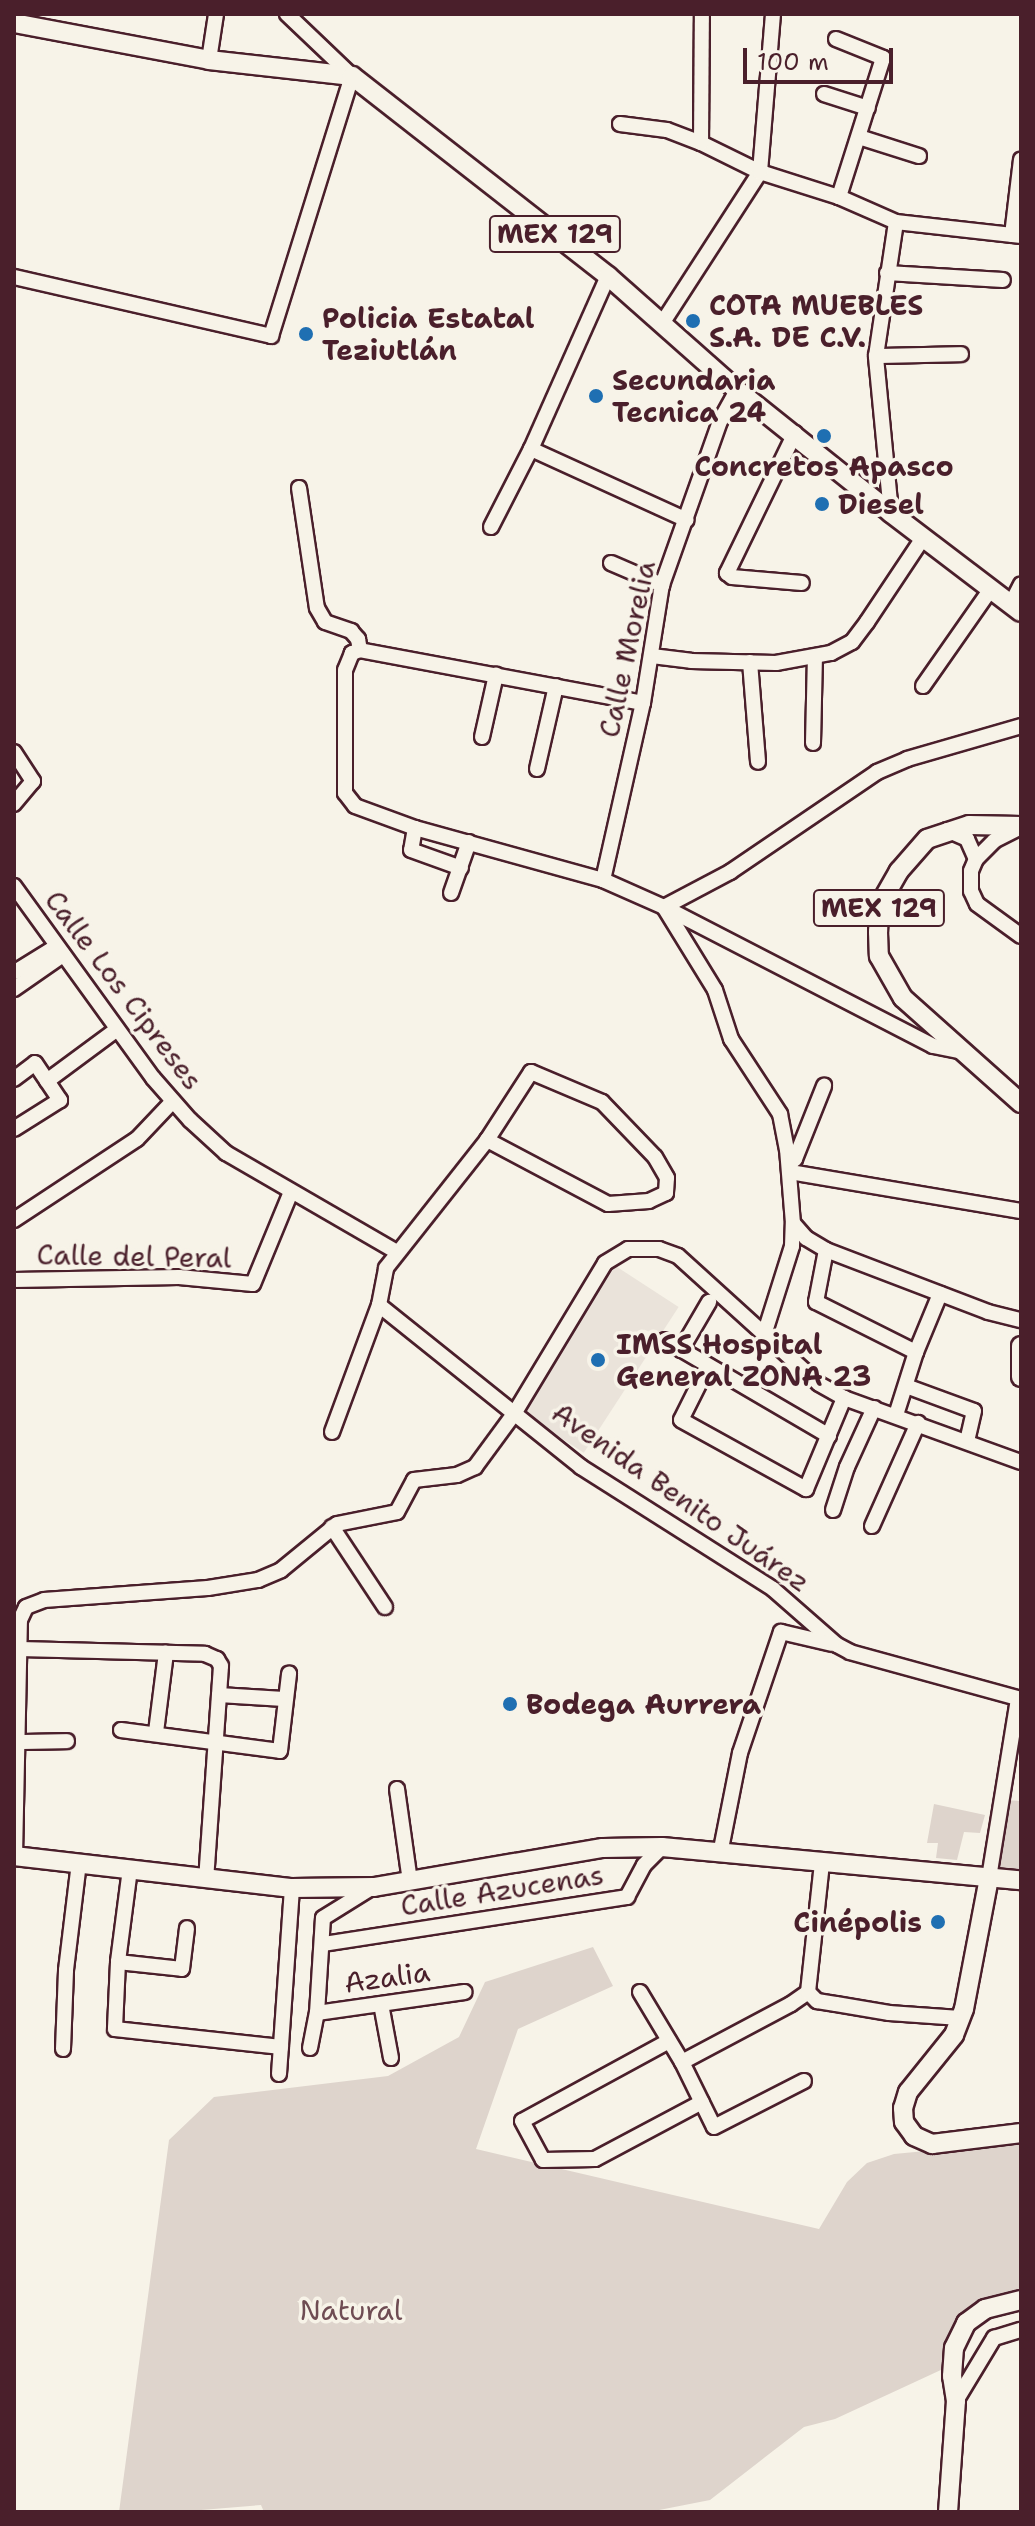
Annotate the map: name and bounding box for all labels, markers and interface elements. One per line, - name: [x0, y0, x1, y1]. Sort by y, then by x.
- scale bar: [747, 32, 897, 82]
- text: 100 m: [757, 46, 829, 78]
- road number: MEX 129: [487, 212, 623, 256]
- place label: COTA MUEBLES S.A. DE C.V.: [709, 288, 923, 354]
- place label: Policia Estatal Teziutlán: [322, 301, 534, 367]
- marker: COTA MUEBLES S.A. DE C.V.: [684, 312, 702, 330]
- marker: Policia Estatal Teziutlán: [297, 325, 315, 343]
- place label: Secundaria Tecnica 24: [612, 363, 775, 429]
- marker: Secundaria Tecnica 24: [587, 387, 605, 405]
- marker: Concretos Apasco: [815, 427, 833, 445]
- place label: Concretos Apasco: [694, 449, 954, 483]
- place label: Diesel: [838, 487, 924, 521]
- marker: Diesel: [813, 495, 831, 513]
- street label: Calle Morelia: [592, 558, 662, 740]
- street label: Calle Los Cipreses: [38, 884, 210, 1096]
- road number: MEX 129: [811, 886, 947, 930]
- street label: Calle del Peral: [36, 1238, 232, 1274]
- place label: IMSS Hospital General ZONA 23: [616, 1327, 871, 1393]
- marker: IMSS Hospital General ZONA 23: [587, 1349, 609, 1371]
- street label: Avenida Benito Juárez: [546, 1395, 816, 1599]
- place label: Bodega Aurrera: [526, 1687, 761, 1721]
- marker: Bodega Aurrera: [501, 1695, 519, 1713]
- street label: Calle Azucenas: [398, 1857, 606, 1923]
- place label: Cinépolis: [793, 1905, 922, 1939]
- marker: Cinépolis: [929, 1913, 947, 1931]
- street label: Azalia: [342, 1954, 432, 2000]
- park label: Natural: [300, 2293, 402, 2327]

